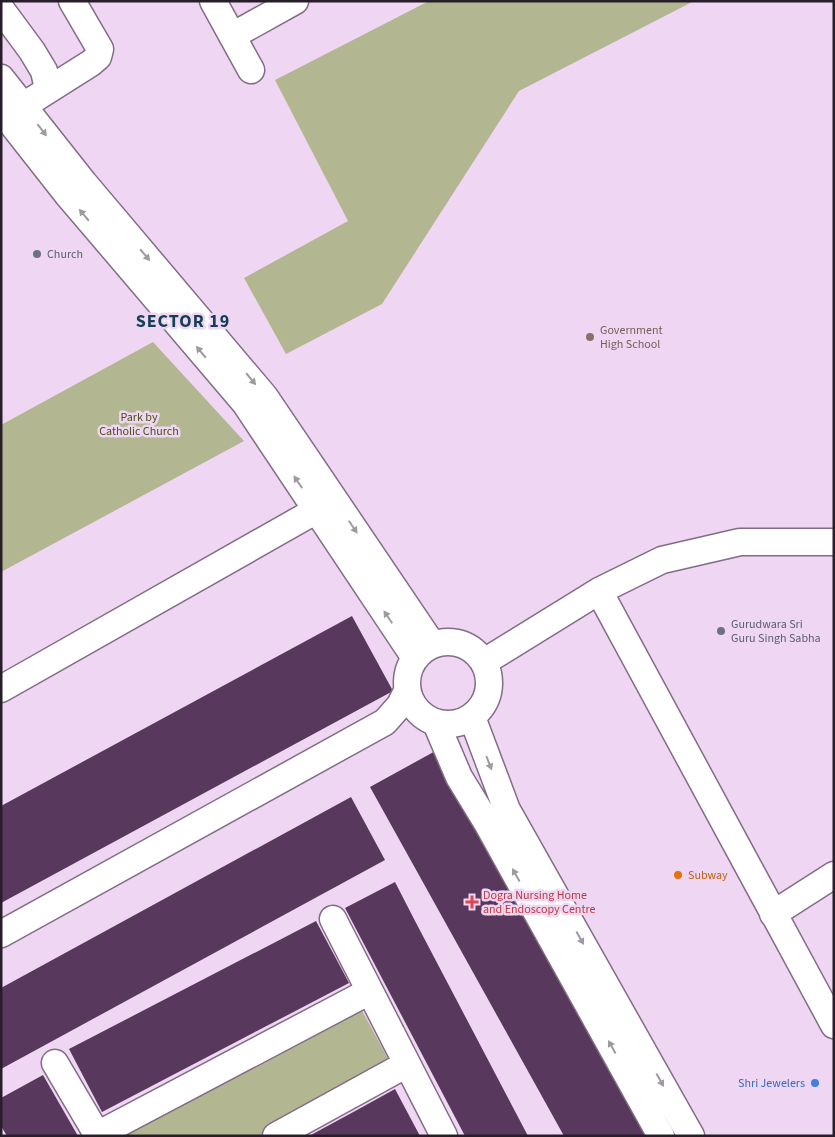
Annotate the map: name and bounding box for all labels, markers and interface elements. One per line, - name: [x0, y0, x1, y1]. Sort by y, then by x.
- one-way arrow: [37, 123, 48, 136]
- one-way arrow: [79, 208, 90, 221]
- place label: Church: [47, 246, 83, 263]
- marker: Church: [31, 248, 43, 260]
- one-way arrow: [140, 249, 151, 262]
- district label: SECTOR 19: [136, 309, 230, 334]
- place label: Government High School: [600, 322, 663, 353]
- marker: Government High School: [584, 331, 596, 343]
- one-way arrow: [195, 346, 207, 358]
- one-way arrow: [245, 372, 256, 385]
- park label: Park by Catholic Church: [99, 409, 179, 440]
- one-way arrow: [293, 475, 303, 489]
- one-way arrow: [348, 520, 358, 534]
- one-way arrow: [383, 610, 393, 624]
- place label: Gurudwara Sri Guru Singh Sabha: [731, 616, 821, 647]
- marker: Gurudwara Sri Guru Singh Sabha: [715, 625, 727, 637]
- one-way arrow: [486, 756, 494, 770]
- place label: Subway: [688, 867, 728, 884]
- one-way arrow: [511, 868, 520, 881]
- marker: Subway: [672, 869, 684, 881]
- place label: Dogra Nursing Home and Endoscopy Centre: [483, 887, 596, 918]
- marker: Dogra Nursing Home and Endoscopy Centre: [465, 895, 479, 909]
- one-way arrow: [575, 932, 584, 945]
- one-way arrow: [607, 1041, 616, 1054]
- one-way arrow: [655, 1073, 664, 1086]
- place label: Shri Jewelers: [738, 1075, 805, 1092]
- marker: Shri Jewelers: [809, 1077, 821, 1089]

